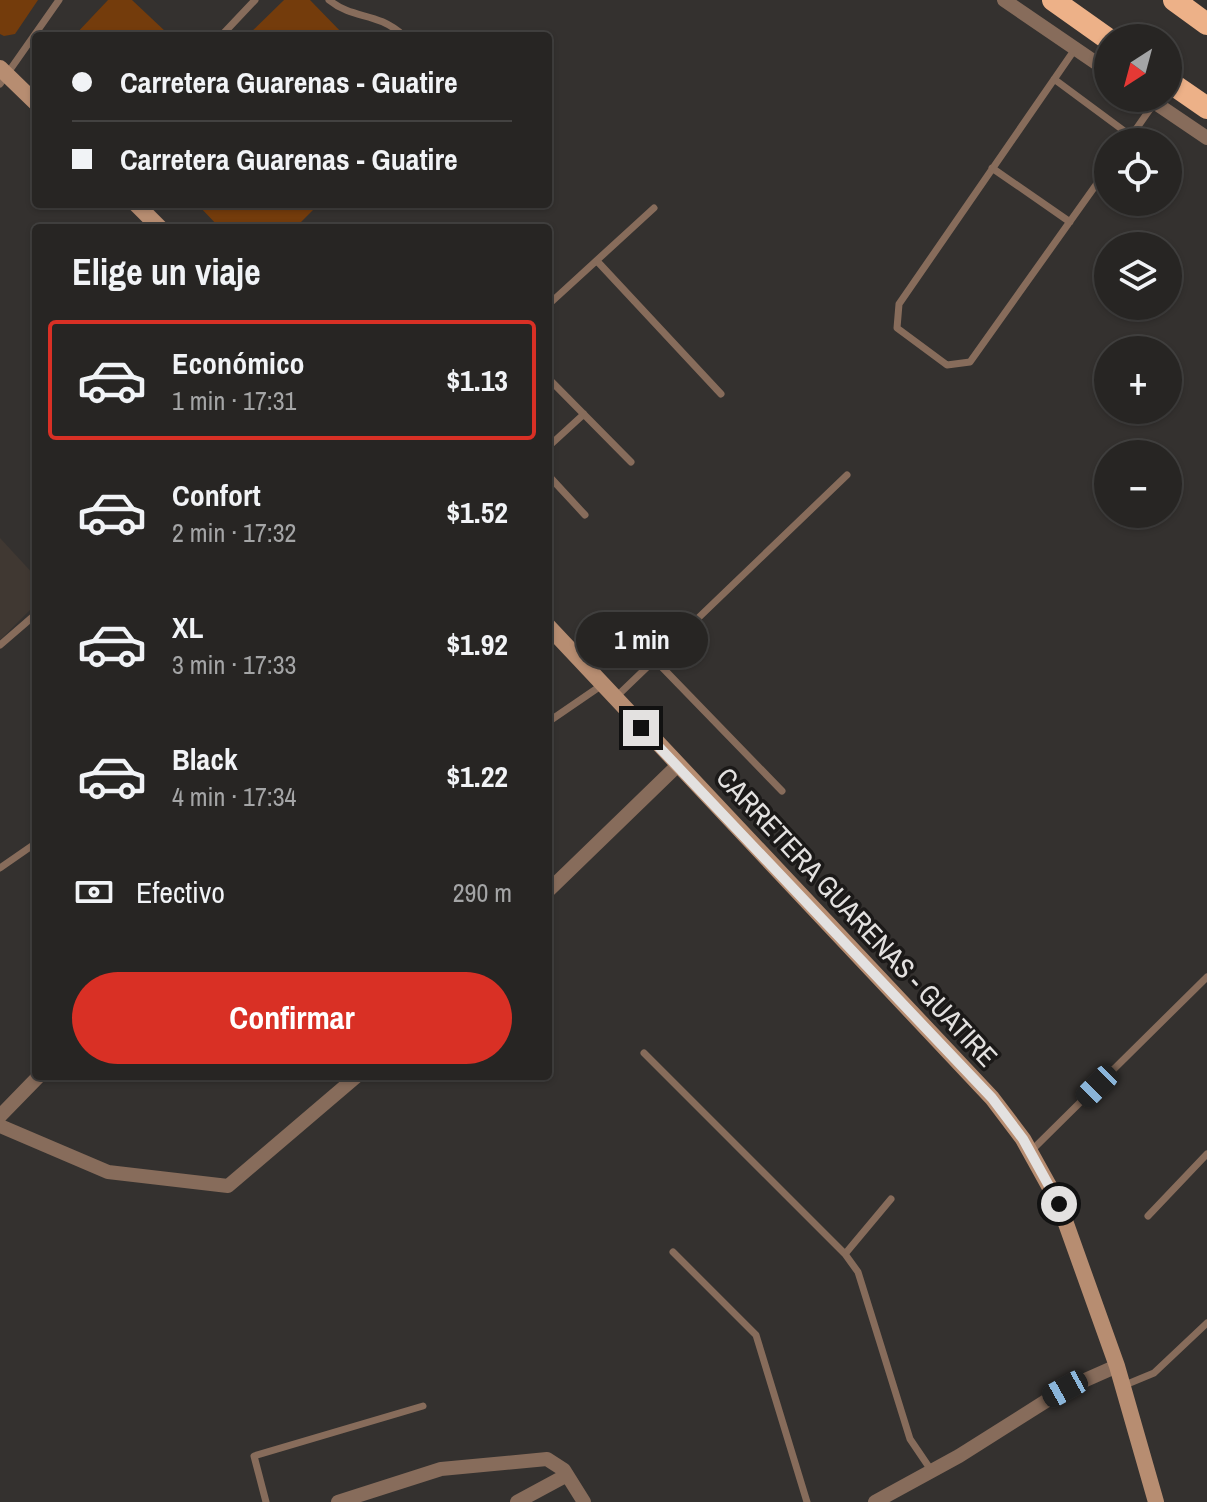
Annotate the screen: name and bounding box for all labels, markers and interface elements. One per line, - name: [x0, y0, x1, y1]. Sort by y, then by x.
- north arrow: [1094, 24, 1182, 112]
- map controls: [1094, 24, 1182, 528]
- text: Carretera Guarenas - Guatire: [120, 62, 458, 102]
- button: locate: [1094, 128, 1182, 216]
- text: Carretera Guarenas - Guatire: [120, 139, 458, 179]
- button: layers: [1094, 232, 1182, 320]
- text: Elige un viaje: [72, 248, 261, 296]
- button: +: [1094, 336, 1182, 424]
- text: Económico: [172, 343, 305, 383]
- icon: car: [76, 344, 148, 416]
- text: $1.13: [446, 360, 508, 400]
- text: 1 min · 17:31: [172, 383, 296, 418]
- button: −: [1094, 440, 1182, 528]
- text: Confort: [172, 475, 261, 515]
- icon: car: [76, 476, 148, 548]
- text: $1.52: [446, 492, 508, 532]
- text: 2 min · 17:32: [172, 515, 296, 550]
- text: XL: [172, 607, 203, 647]
- icon: car: [76, 608, 148, 680]
- callout: 1 min: [575, 612, 707, 668]
- text: 1 min: [614, 622, 670, 657]
- text: $1.92: [446, 624, 508, 664]
- text: 3 min · 17:33: [172, 647, 296, 682]
- route end: [623, 710, 659, 746]
- text: Black: [172, 739, 238, 779]
- icon: car: [76, 740, 148, 812]
- text: $1.22: [446, 756, 508, 796]
- street label: CARRETERA GUARENAS - GUATIRE: [708, 759, 1006, 1075]
- text: 4 min · 17:34: [172, 779, 296, 814]
- icon: cash: [72, 870, 116, 914]
- text: Efectivo: [136, 872, 225, 912]
- text: 290 m: [453, 875, 512, 910]
- button: Confirmar: [72, 972, 512, 1064]
- car: [1072, 1061, 1122, 1111]
- route start: [1041, 1186, 1077, 1222]
- car: [1038, 1367, 1092, 1411]

